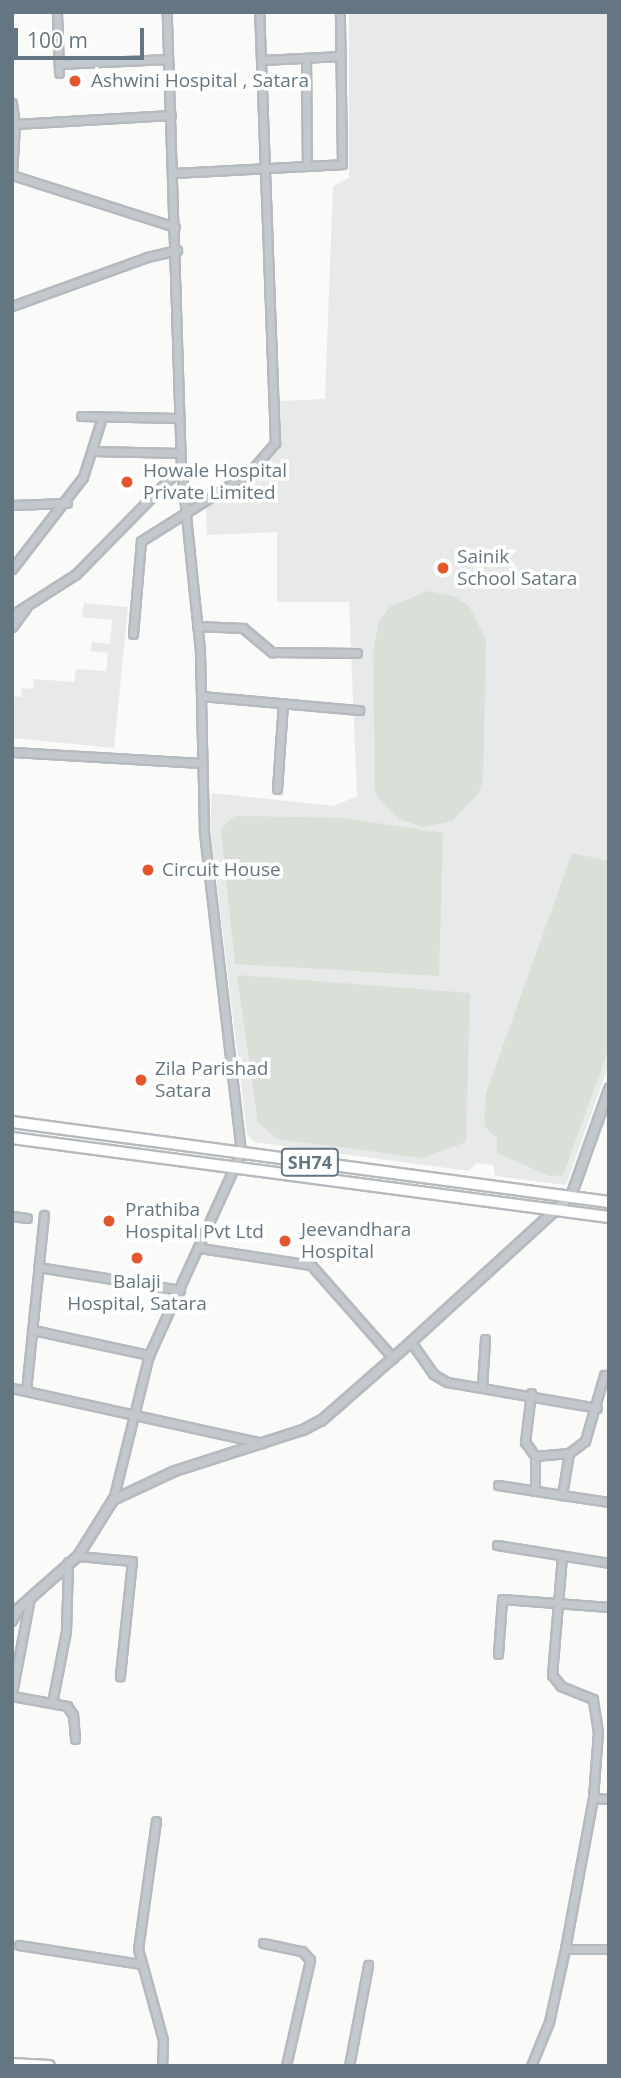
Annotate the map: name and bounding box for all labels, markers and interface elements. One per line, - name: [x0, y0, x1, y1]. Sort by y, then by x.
- scale bar: [18, 14, 147, 58]
- text: 100 m: [27, 26, 88, 54]
- place label: Ashwini Hospital , Satara: [91, 70, 309, 92]
- marker: Ashwini Hospital , Satara: [65, 71, 85, 91]
- place label: Howale Hospital Private Limited: [143, 460, 287, 504]
- marker: Howale Hospital Private Limited: [117, 472, 137, 492]
- place label: Sainik School Satara: [457, 546, 577, 590]
- marker: Sainik School Satara: [435, 560, 451, 576]
- place label: Circuit House: [162, 859, 281, 881]
- marker: Circuit House: [140, 862, 156, 878]
- place label: Zila Parishad Satara: [155, 1058, 268, 1102]
- marker: Zila Parishad Satara: [133, 1072, 149, 1088]
- road number: SH74: [280, 1148, 340, 1176]
- place label: Prathiba Hospital Pvt Ltd: [125, 1199, 264, 1243]
- marker: Prathiba Hospital Pvt Ltd: [99, 1211, 119, 1231]
- place label: Jeevandhara Hospital: [301, 1219, 411, 1263]
- marker: Jeevandhara Hospital: [275, 1231, 295, 1251]
- marker: Balaji Hospital, Satara: [127, 1248, 147, 1268]
- place label: Balaji Hospital, Satara: [67, 1271, 207, 1315]

